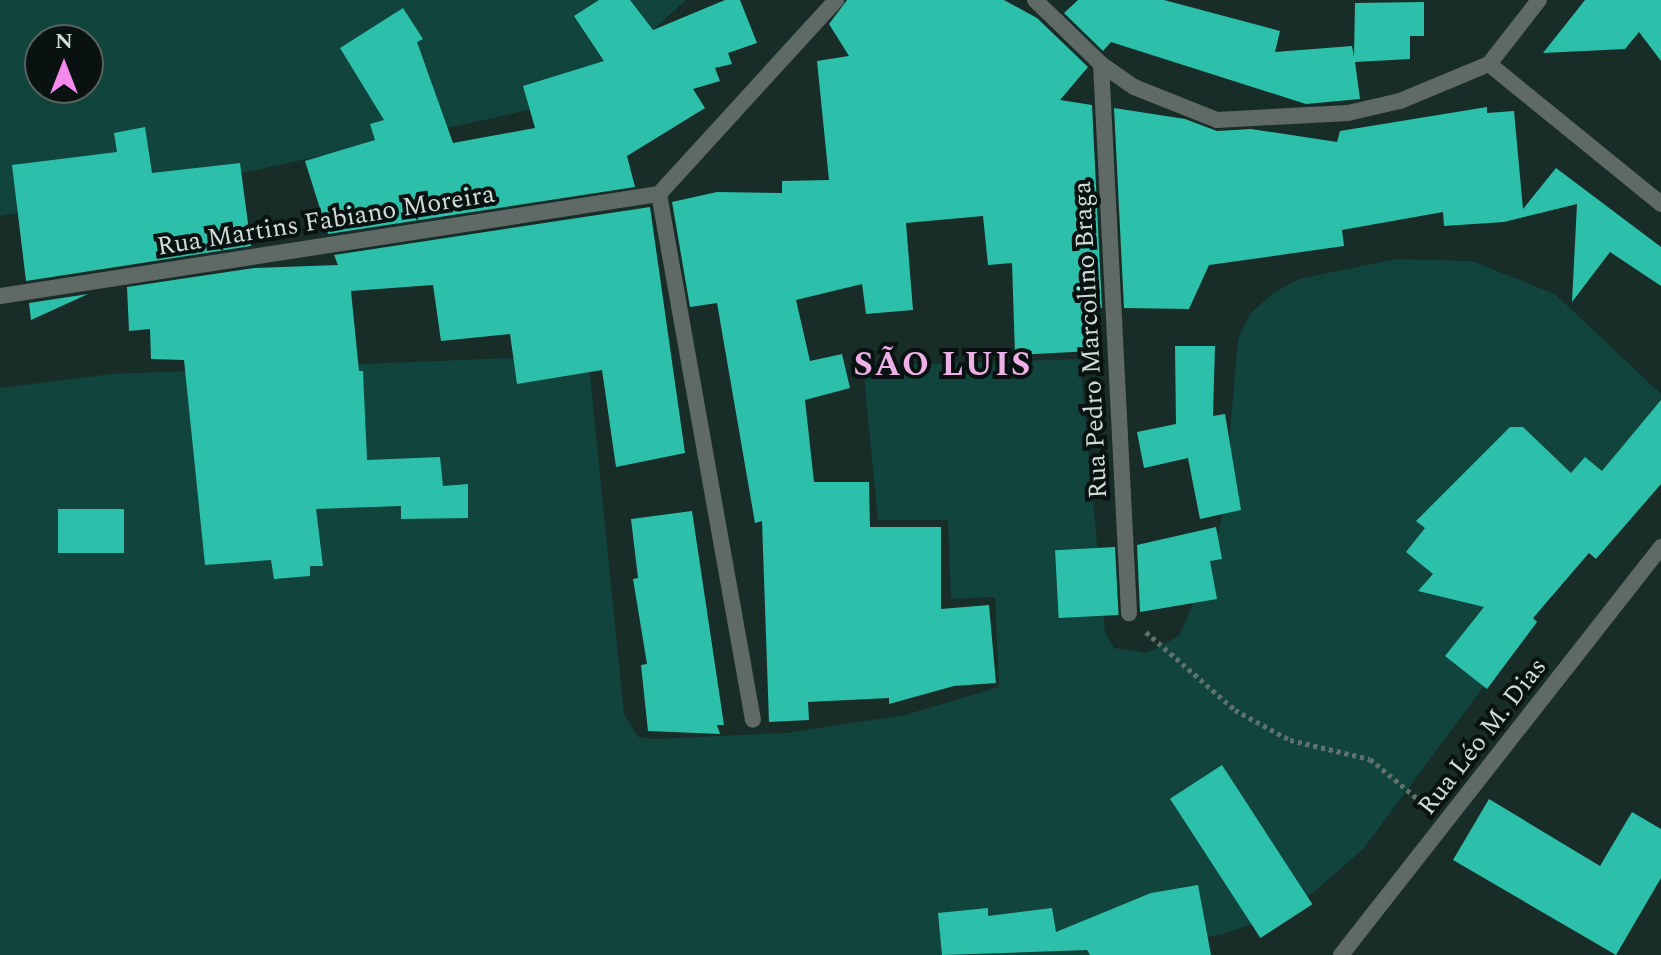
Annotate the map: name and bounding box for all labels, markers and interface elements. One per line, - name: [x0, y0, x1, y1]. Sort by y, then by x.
- north arrow: [24, 24, 104, 104]
- text: N: [55, 25, 73, 58]
- street label: Rua Martins Fabiano Moreira: [155, 179, 497, 263]
- street label: Rua Pedro Marcolino Braga: [1067, 180, 1115, 500]
- district label: SÃO LUIS: [854, 346, 1032, 386]
- street label: Rua Léo M. Dias: [1412, 652, 1554, 822]

